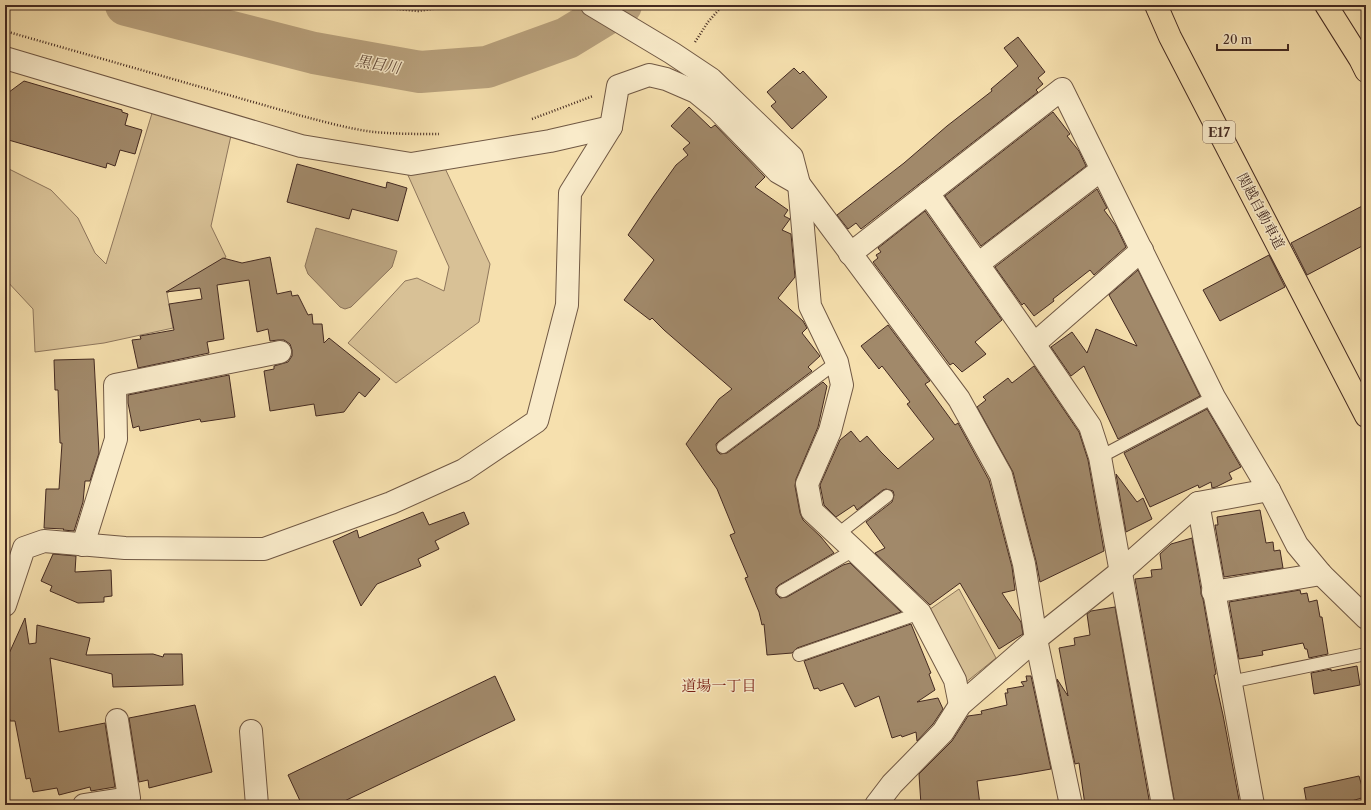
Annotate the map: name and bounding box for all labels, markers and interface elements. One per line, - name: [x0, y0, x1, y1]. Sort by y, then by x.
- scale bar: [1217, 26, 1288, 52]
- text: 20 m: [1223, 32, 1252, 47]
- water label: 黒目川: [354, 51, 404, 78]
- road number: E17: [1203, 121, 1235, 143]
- street label: 関越自動車道: [1233, 170, 1289, 252]
- district label: 道場一丁目: [681, 676, 757, 695]

